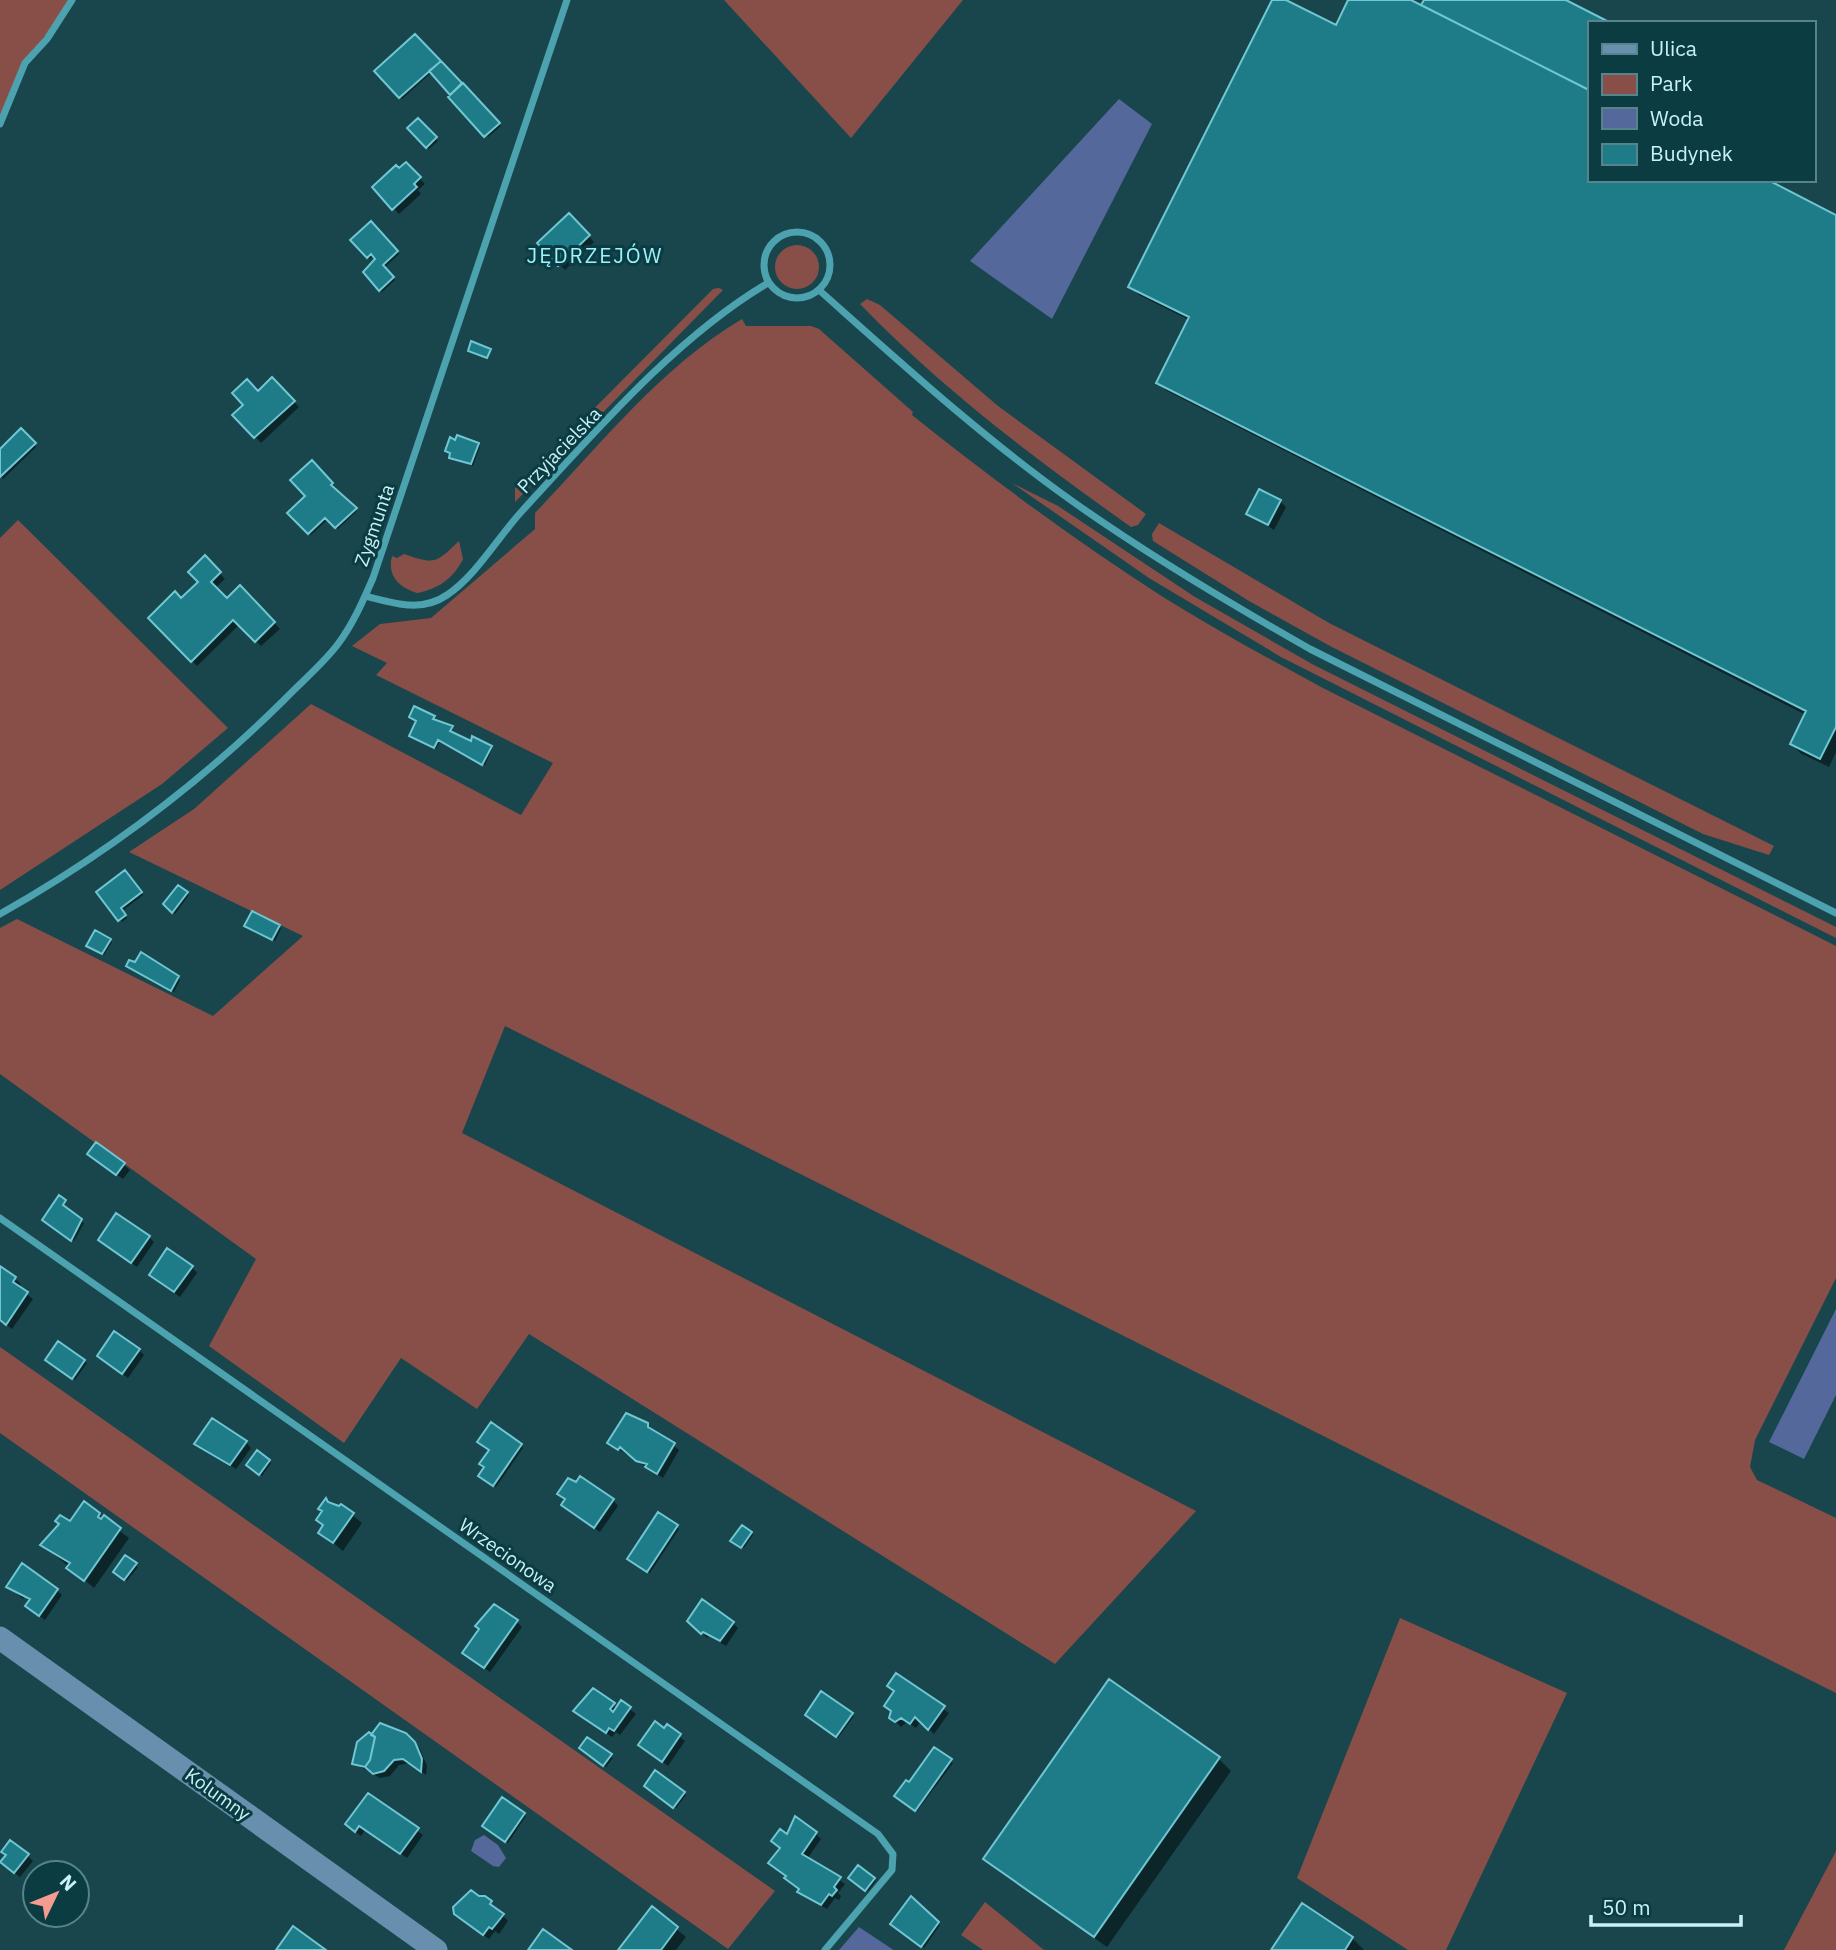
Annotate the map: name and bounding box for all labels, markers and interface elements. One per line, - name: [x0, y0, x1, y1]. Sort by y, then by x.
- legend: [1588, 21, 1815, 182]
- text: Ulica: [1650, 34, 1697, 62]
- text: Park: [1650, 69, 1693, 97]
- text: Woda: [1650, 104, 1704, 132]
- text: Budynek: [1650, 139, 1733, 167]
- district label: JĘDRZEJÓW: [527, 241, 663, 269]
- street label: Przyjacielska: [512, 402, 606, 498]
- street label: Zygmunta: [349, 481, 399, 569]
- street label: Wrzecionowa: [455, 1513, 561, 1597]
- street label: Kolumny: [181, 1762, 256, 1826]
- north arrow: [21, 1859, 91, 1929]
- text: N: [55, 1869, 82, 1896]
- scale bar: [1591, 1884, 1742, 1928]
- text: 50 m: [1602, 1893, 1651, 1921]

